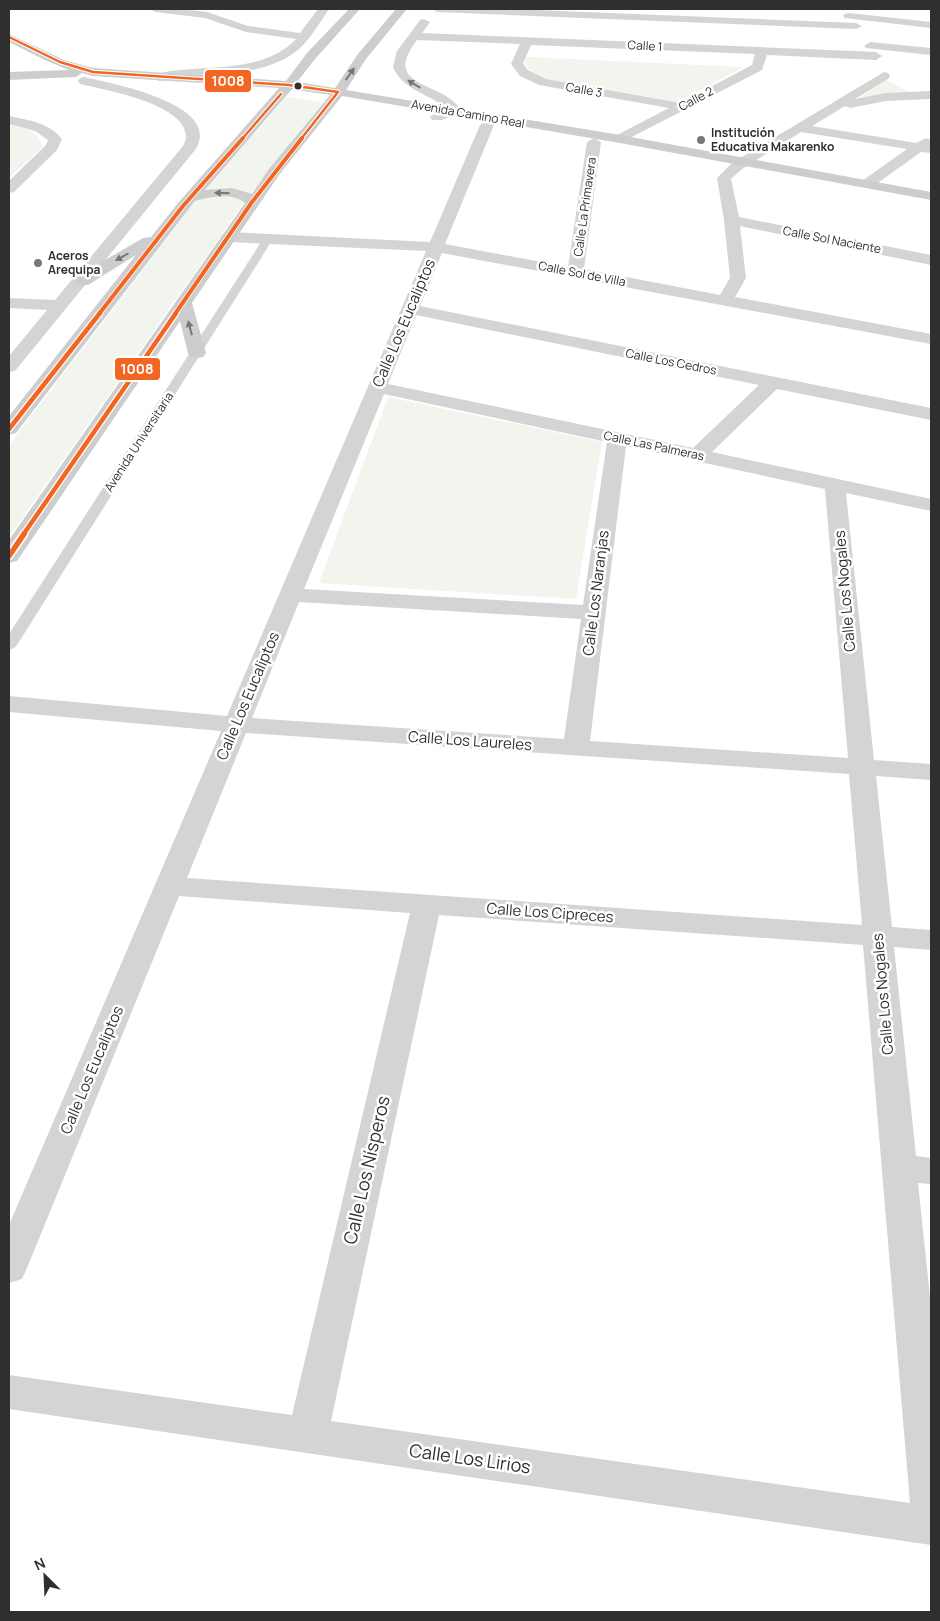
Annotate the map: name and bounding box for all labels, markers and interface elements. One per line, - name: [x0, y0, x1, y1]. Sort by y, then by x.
- street label: Calle 1: [627, 36, 663, 55]
- one-way arrow: [345, 68, 355, 81]
- line badge: 1008: [204, 69, 252, 93]
- text: 1008: [211, 71, 245, 90]
- street label: Calle 3: [564, 78, 604, 101]
- one-way arrow: [407, 80, 420, 89]
- unlabelled marker: [293, 81, 303, 91]
- street label: Calle 2: [675, 82, 716, 115]
- street label: Avenida Camino Real: [410, 95, 526, 132]
- place label: Institución Educativa Makarenko: [711, 124, 834, 155]
- marker: Institución Educativa Makarenko: [695, 134, 707, 146]
- street label: Calle La Primavera: [569, 156, 600, 258]
- one-way arrow: [214, 189, 230, 197]
- street label: Calle Sol Naciente: [782, 222, 883, 257]
- place label: Aceros Arequipa: [48, 247, 101, 278]
- one-way arrow: [115, 253, 128, 262]
- street label: Calle Los Eucaliptos: [367, 255, 440, 390]
- marker: Aceros Arequipa: [32, 257, 44, 269]
- street label: Calle Sol de Villa: [537, 257, 627, 290]
- one-way arrow: [186, 320, 194, 335]
- street label: Calle Los Cedros: [624, 344, 718, 379]
- line badge: 1008: [114, 357, 161, 381]
- text: 1008: [120, 359, 154, 378]
- street label: Avenida Universitaria: [100, 389, 177, 495]
- street label: Calle Las Palmeras: [602, 427, 706, 464]
- street label: Calle Los Naranjas: [577, 529, 614, 657]
- street label: Calle Los Nogales: [829, 529, 860, 653]
- street label: Calle Los Eucaliptos: [211, 628, 284, 763]
- street label: Calle Los Laureles: [407, 726, 533, 755]
- street label: Calle Los Cipreces: [486, 898, 614, 927]
- street label: Calle Los Nogales: [867, 932, 898, 1056]
- street label: Calle Los Eucaliptos: [55, 1002, 128, 1137]
- street label: Calle Los Nísperos: [337, 1093, 395, 1246]
- street label: Calle Los Lirios: [408, 1438, 532, 1478]
- north arrow: [20, 1551, 70, 1601]
- text: N: [31, 1553, 48, 1574]

